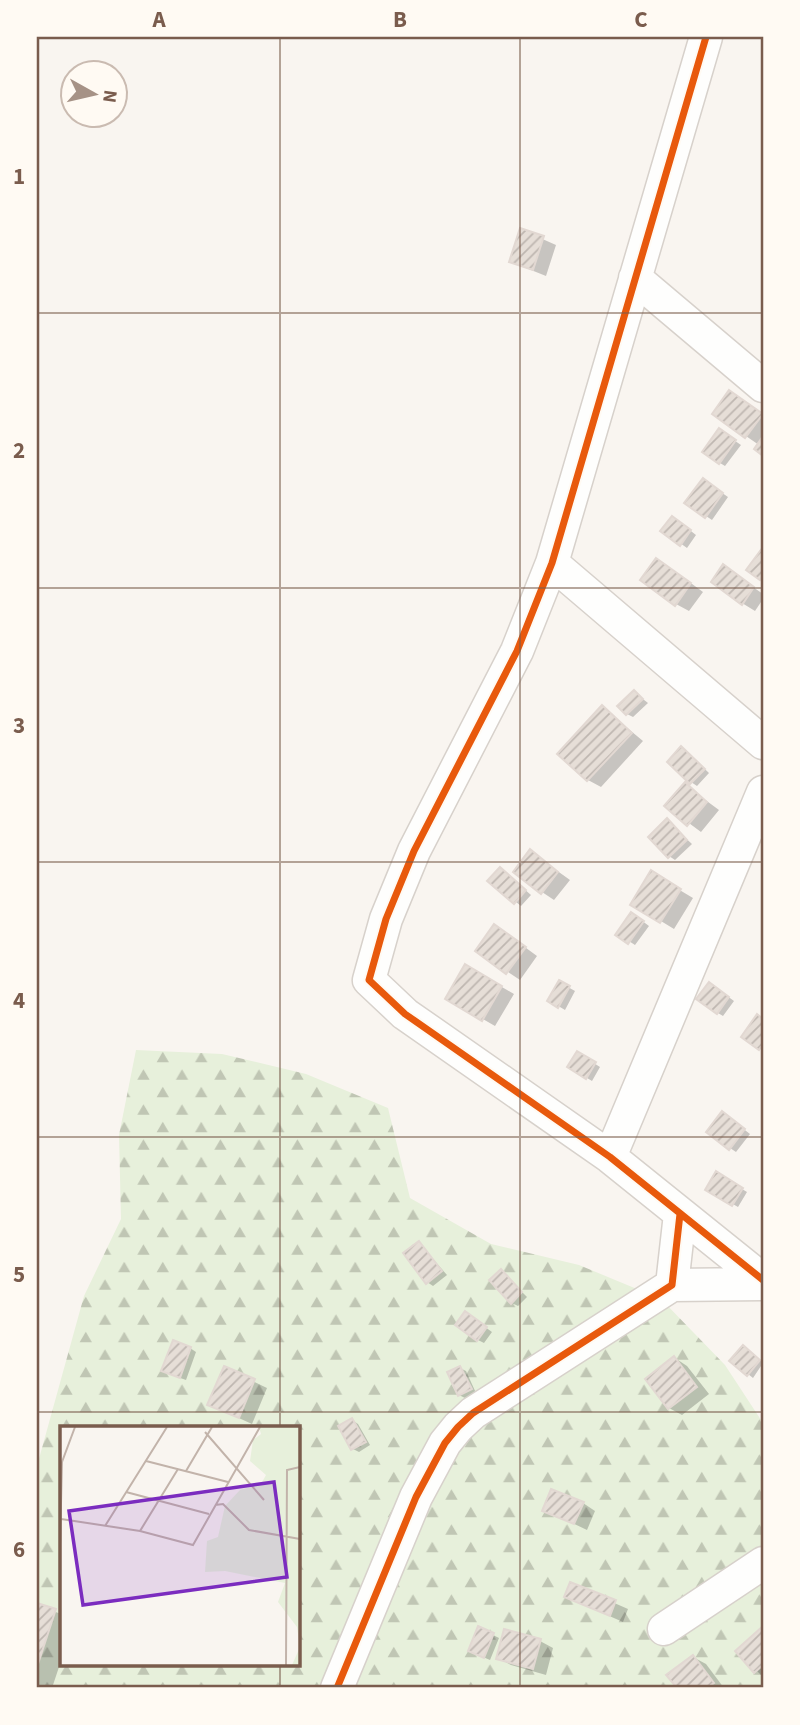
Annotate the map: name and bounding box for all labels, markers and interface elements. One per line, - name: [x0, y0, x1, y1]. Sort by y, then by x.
- text: A: [151, 3, 166, 36]
- text: B: [393, 3, 407, 36]
- text: C: [634, 3, 648, 36]
- north arrow: [60, 60, 130, 130]
- text: N: [95, 88, 124, 104]
- text: 1: [13, 160, 25, 193]
- text: 2: [13, 434, 25, 467]
- text: 3: [13, 709, 25, 742]
- text: 4: [13, 984, 25, 1017]
- text: 5: [13, 1258, 25, 1291]
- inset map: [60, 1426, 299, 1666]
- text: 6: [13, 1533, 25, 1566]

